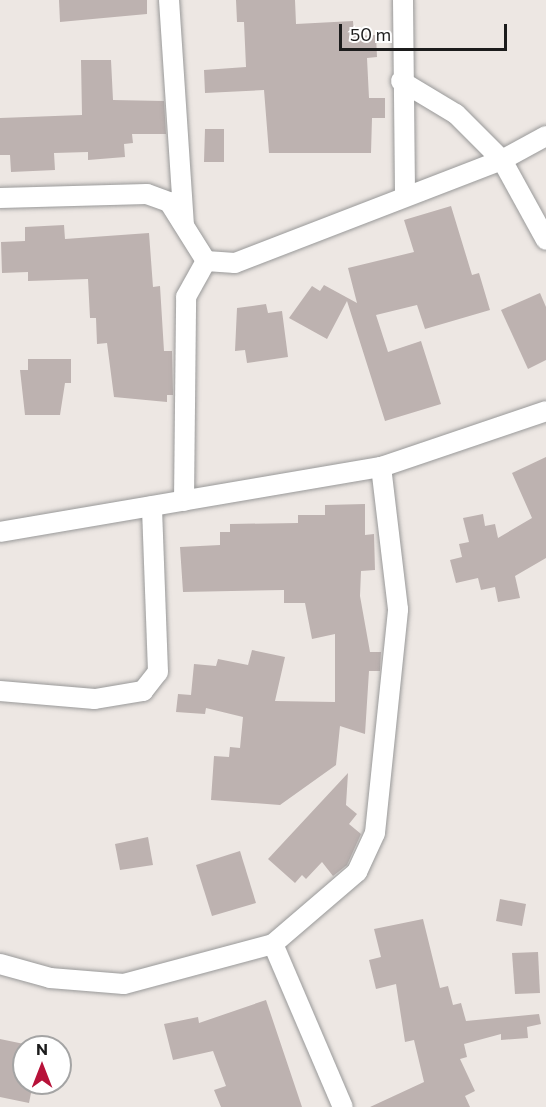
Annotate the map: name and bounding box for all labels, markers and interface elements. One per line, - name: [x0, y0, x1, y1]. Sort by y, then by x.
- scale bar: [342, 12, 510, 50]
- text: 50 m: [350, 23, 391, 45]
- north arrow: [12, 1035, 72, 1095]
- text: N: [36, 1039, 48, 1058]

